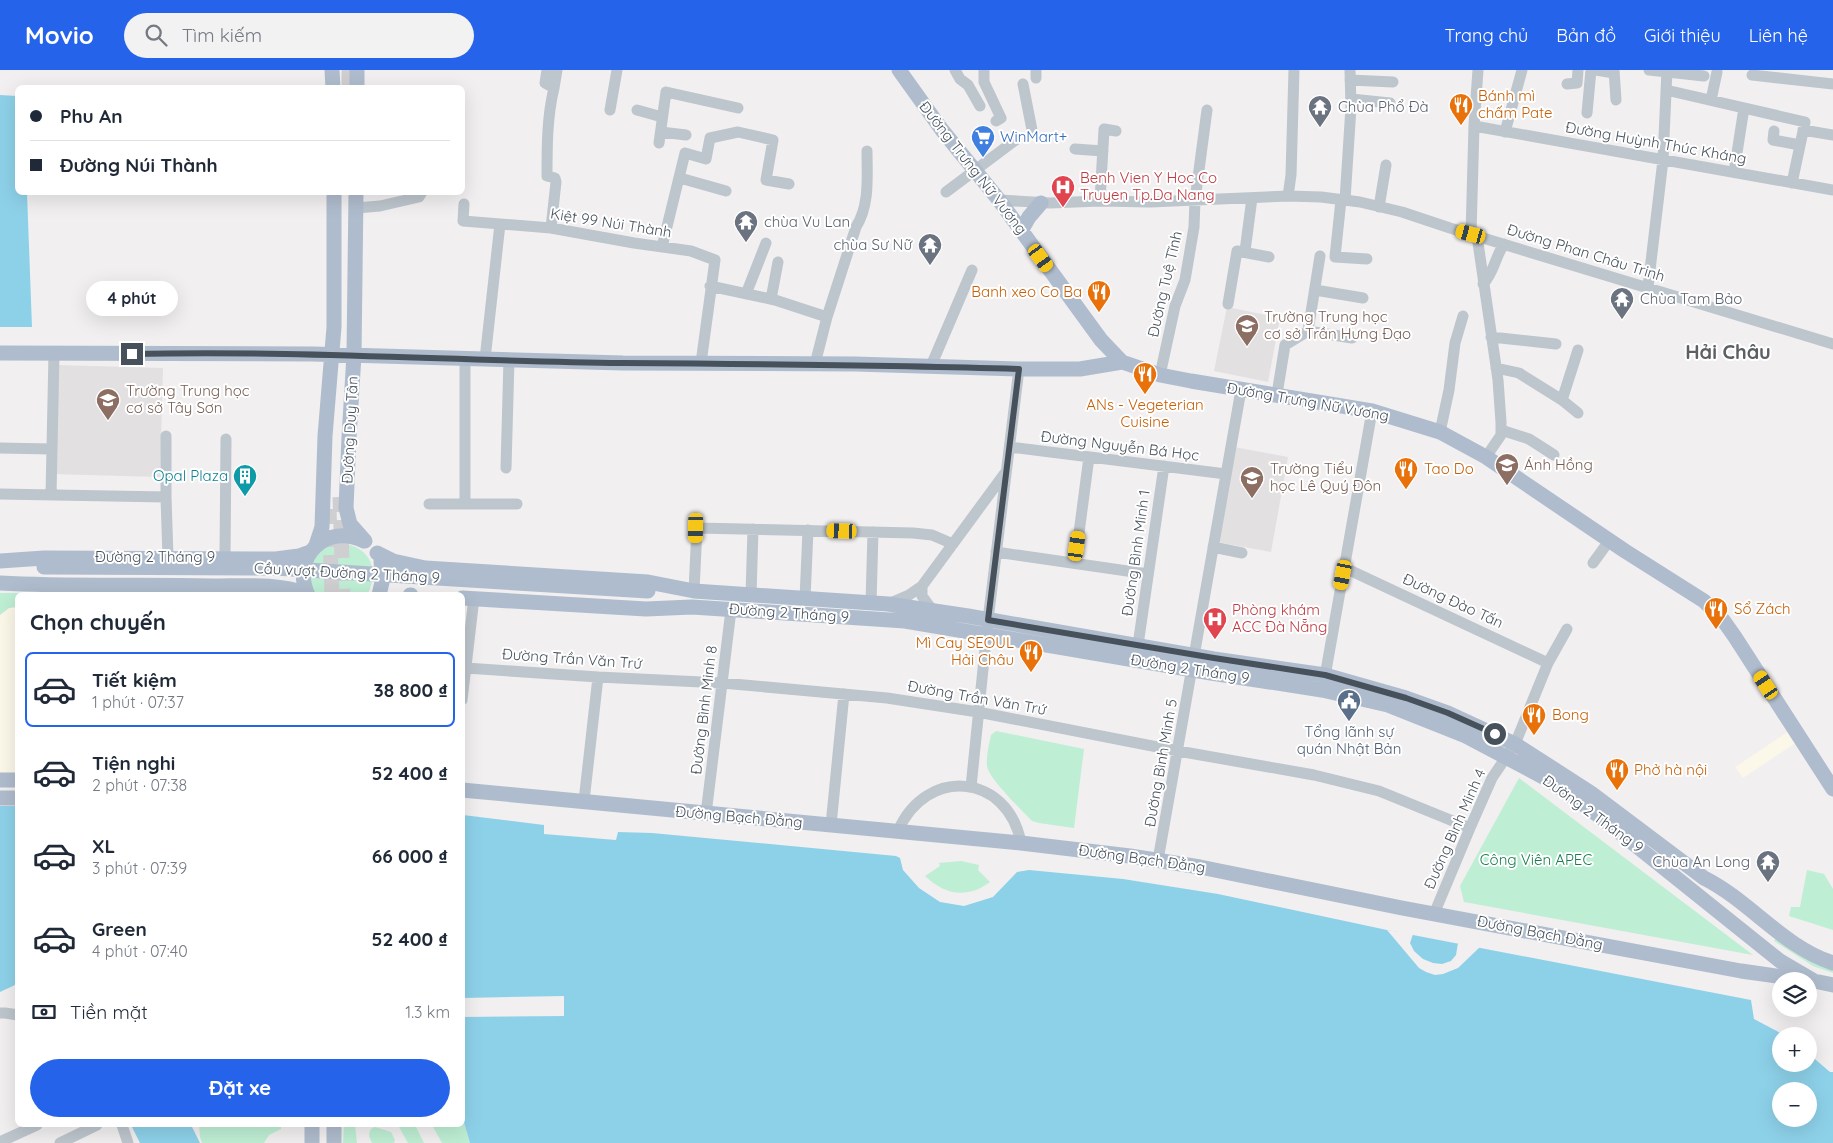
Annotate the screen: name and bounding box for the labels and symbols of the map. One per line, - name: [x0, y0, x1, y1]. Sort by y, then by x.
- place label: Bánh mì chấm Pate: [1478, 86, 1553, 122]
- restaurant icon: Bánh mì chấm Pate: [1448, 92, 1474, 126]
- temple icon: Chùa Phổ Đà: [1307, 94, 1333, 128]
- street label: Đường Trưng Nữ Vương: [915, 97, 1031, 238]
- place label: Chùa Phổ Đà: [1338, 97, 1429, 116]
- street label: Đường Huỳnh Thúc Kháng: [1564, 117, 1748, 168]
- supermarket icon: WinMart+: [970, 124, 996, 158]
- place label: WinMart+: [1000, 127, 1067, 146]
- place label: Benh Vien Y Hoc Co Truyen Tp.Da Nang: [1080, 168, 1217, 204]
- hospital icon: Benh Vien Y Hoc Co Truyen Tp.Da Nang: [1050, 174, 1076, 208]
- street label: Kiệt 99 Núi Thành: [549, 204, 673, 241]
- temple icon: chùa Vu Lan: [733, 209, 759, 243]
- place label: chùa Vu Lan: [764, 212, 850, 231]
- street label: Đường Phan Châu Trinh: [1505, 219, 1667, 286]
- car: [1454, 223, 1487, 245]
- street label: Đường Tuệ Tĩnh: [1143, 229, 1186, 339]
- temple icon: chùa Sư Nữ: [917, 232, 943, 266]
- place label: chùa Sư Nữ: [833, 235, 913, 254]
- car: [1026, 241, 1055, 275]
- restaurant icon: Banh xeo Co Ba: [1086, 279, 1112, 313]
- callout: 4 phút: [86, 282, 178, 316]
- place label: Banh xeo Co Ba: [971, 282, 1082, 301]
- temple icon: Chùa Tam Bảo: [1609, 286, 1635, 320]
- place label: Chùa Tam Bảo: [1640, 289, 1742, 308]
- place label: Trường Trung học cơ sở Trần Hưng Đạo: [1264, 307, 1411, 343]
- school or university icon: Trường Trung học cơ sở Trần Hưng Đạo: [1234, 313, 1260, 347]
- district label: Hải Châu: [1685, 339, 1771, 364]
- route end: [121, 343, 143, 365]
- restaurant icon: ANs - Vegeterian Cuisine: [1132, 361, 1158, 395]
- street label: Đường Duy Tân: [337, 376, 362, 484]
- street label: Đường Trưng Nữ Vương: [1226, 378, 1391, 425]
- place label: Trường Trung học cơ sở Tây Sơn: [126, 381, 250, 417]
- school or university icon: Trường Trung học cơ sở Tây Sơn: [95, 387, 121, 421]
- place label: ANs - Vegeterian Cuisine: [1086, 395, 1204, 431]
- street label: Đường Nguyễn Bá Học: [1040, 426, 1201, 465]
- school or university icon: Ánh Hồng: [1494, 452, 1520, 486]
- place label: Ánh Hồng: [1524, 455, 1593, 474]
- restaurant icon: Tao Do: [1393, 456, 1419, 490]
- place label: Trường Tiểu học Lê Quý Đôn: [1270, 459, 1381, 495]
- place label: Tao Do: [1424, 459, 1474, 478]
- building icon: Opal Plaza: [232, 463, 258, 497]
- school or university icon: Trường Tiểu học Lê Quý Đôn: [1239, 465, 1265, 499]
- place label: Opal Plaza: [153, 466, 228, 485]
- street label: Đường Bình Minh 1: [1117, 489, 1154, 617]
- car: [688, 513, 703, 543]
- car: [826, 523, 857, 539]
- car: [1067, 530, 1086, 562]
- street label: Đường 2 Tháng 9: [95, 547, 215, 566]
- street label: Cầu vượt Đường 2 Tháng 9: [254, 558, 440, 587]
- car: [1332, 559, 1353, 591]
- street label: Đường Đào Tấn: [1400, 569, 1507, 632]
- restaurant icon: Sổ Zách: [1703, 596, 1729, 630]
- street label: Đường 2 Tháng 9: [728, 599, 850, 626]
- place label: Sổ Zách: [1734, 599, 1791, 618]
- place label: Phòng khám ACC Đà Nẵng: [1232, 600, 1327, 636]
- hospital icon: Phòng khám ACC Đà Nẵng: [1202, 606, 1228, 640]
- place label: Mì Cay SEOUL Hải Châu: [916, 633, 1014, 669]
- restaurant icon: Mì Cay SEOUL Hải Châu: [1018, 639, 1044, 673]
- street label: Đường Trần Văn Trứ: [501, 644, 644, 673]
- street label: Đường Bình Minh 8: [686, 644, 721, 776]
- street label: Đường 2 Tháng 9: [1129, 650, 1251, 687]
- car: [1751, 668, 1780, 702]
- street label: Đường Trần Văn Trứ: [906, 676, 1049, 719]
- public building icon: Tổng lãnh sự quán Nhật Bản: [1336, 688, 1362, 722]
- street label: Đường Bình Minh 5: [1140, 697, 1181, 828]
- restaurant icon: Bong: [1521, 702, 1547, 736]
- place label: Bong: [1552, 705, 1589, 724]
- place label: Tổng lãnh sự quán Nhật Bản: [1297, 722, 1401, 758]
- route start: [1484, 723, 1506, 745]
- restaurant icon: Phở hà nội: [1604, 757, 1630, 791]
- place label: Phở hà nội: [1634, 760, 1707, 779]
- street label: Đường Bình Minh 4: [1420, 766, 1490, 892]
- street label: Đường 2 Tháng 9: [1539, 771, 1647, 857]
- street label: Đường Bạch Đằng: [675, 801, 803, 832]
- street label: Đường Bạch Đằng: [1078, 840, 1207, 877]
- temple icon: Chùa An Long: [1755, 849, 1781, 883]
- park label: Công Viên APEC: [1480, 850, 1592, 869]
- place label: Chùa An Long: [1652, 852, 1750, 871]
- street label: Đường Bạch Đằng: [1476, 911, 1605, 954]

